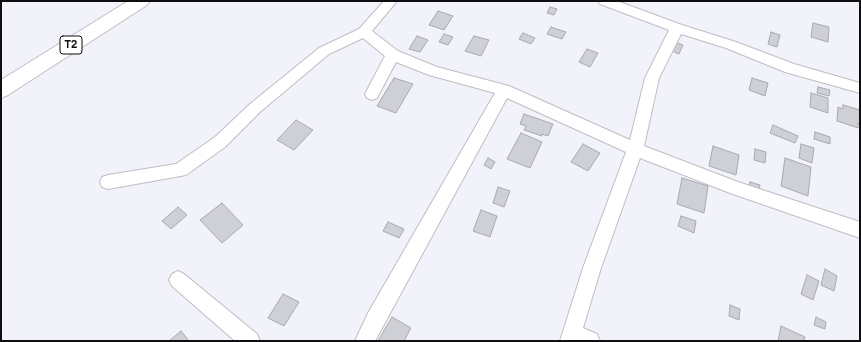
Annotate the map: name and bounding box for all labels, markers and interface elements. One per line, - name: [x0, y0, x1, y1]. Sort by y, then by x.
- road number: T2: [60, 36, 82, 54]

